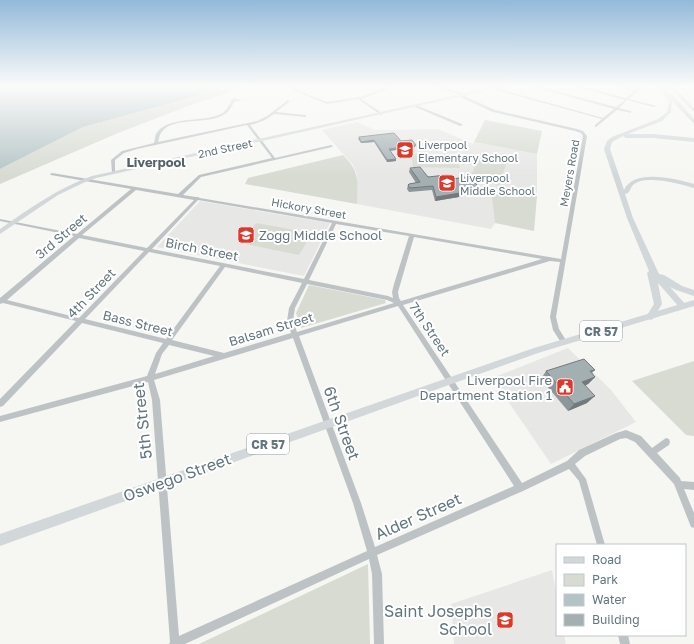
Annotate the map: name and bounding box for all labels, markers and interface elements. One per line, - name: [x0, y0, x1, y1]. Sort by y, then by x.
- street label: 2nd Street: [197, 136, 253, 160]
- place label: Liverpool Elementary School: [418, 138, 518, 164]
- street label: Meyers Road: [557, 139, 581, 207]
- school or university icon: Liverpool Elementary School: [395, 140, 415, 160]
- district label: Liverpool: [126, 154, 186, 170]
- place label: Liverpool Middle School: [460, 171, 535, 197]
- school or university icon: Liverpool Middle School: [437, 173, 457, 193]
- street label: Hickory Street: [270, 195, 348, 221]
- street label: 3rd Street: [32, 210, 90, 262]
- school or university icon: Zogg Middle School: [236, 225, 256, 245]
- place label: Zogg Middle School: [259, 227, 382, 243]
- street label: Birch Street: [164, 234, 240, 264]
- street label: 4th Street: [63, 265, 119, 321]
- street label: 7th Street: [406, 299, 454, 359]
- street label: Bass Street: [101, 307, 175, 339]
- street label: Balsam Street: [227, 309, 315, 349]
- road number: CR 57: [580, 321, 622, 341]
- place label: Liverpool Fire Department Station 1: [420, 372, 552, 403]
- public building icon: Liverpool Fire Department Station 1: [555, 377, 575, 397]
- street label: 5th Street: [128, 382, 156, 460]
- street label: 6th Street: [319, 383, 365, 463]
- road number: CR 57: [247, 434, 289, 454]
- street label: Oswego Street: [120, 448, 234, 506]
- street label: Alder Street: [372, 488, 464, 544]
- legend: [556, 544, 686, 636]
- text: Road: [592, 552, 621, 567]
- text: Park: [592, 572, 618, 587]
- text: Water: [592, 592, 626, 607]
- place label: Saint Josephs School: [384, 601, 492, 639]
- school or university icon: Saint Josephs School: [495, 610, 515, 630]
- text: Building: [592, 612, 640, 627]

